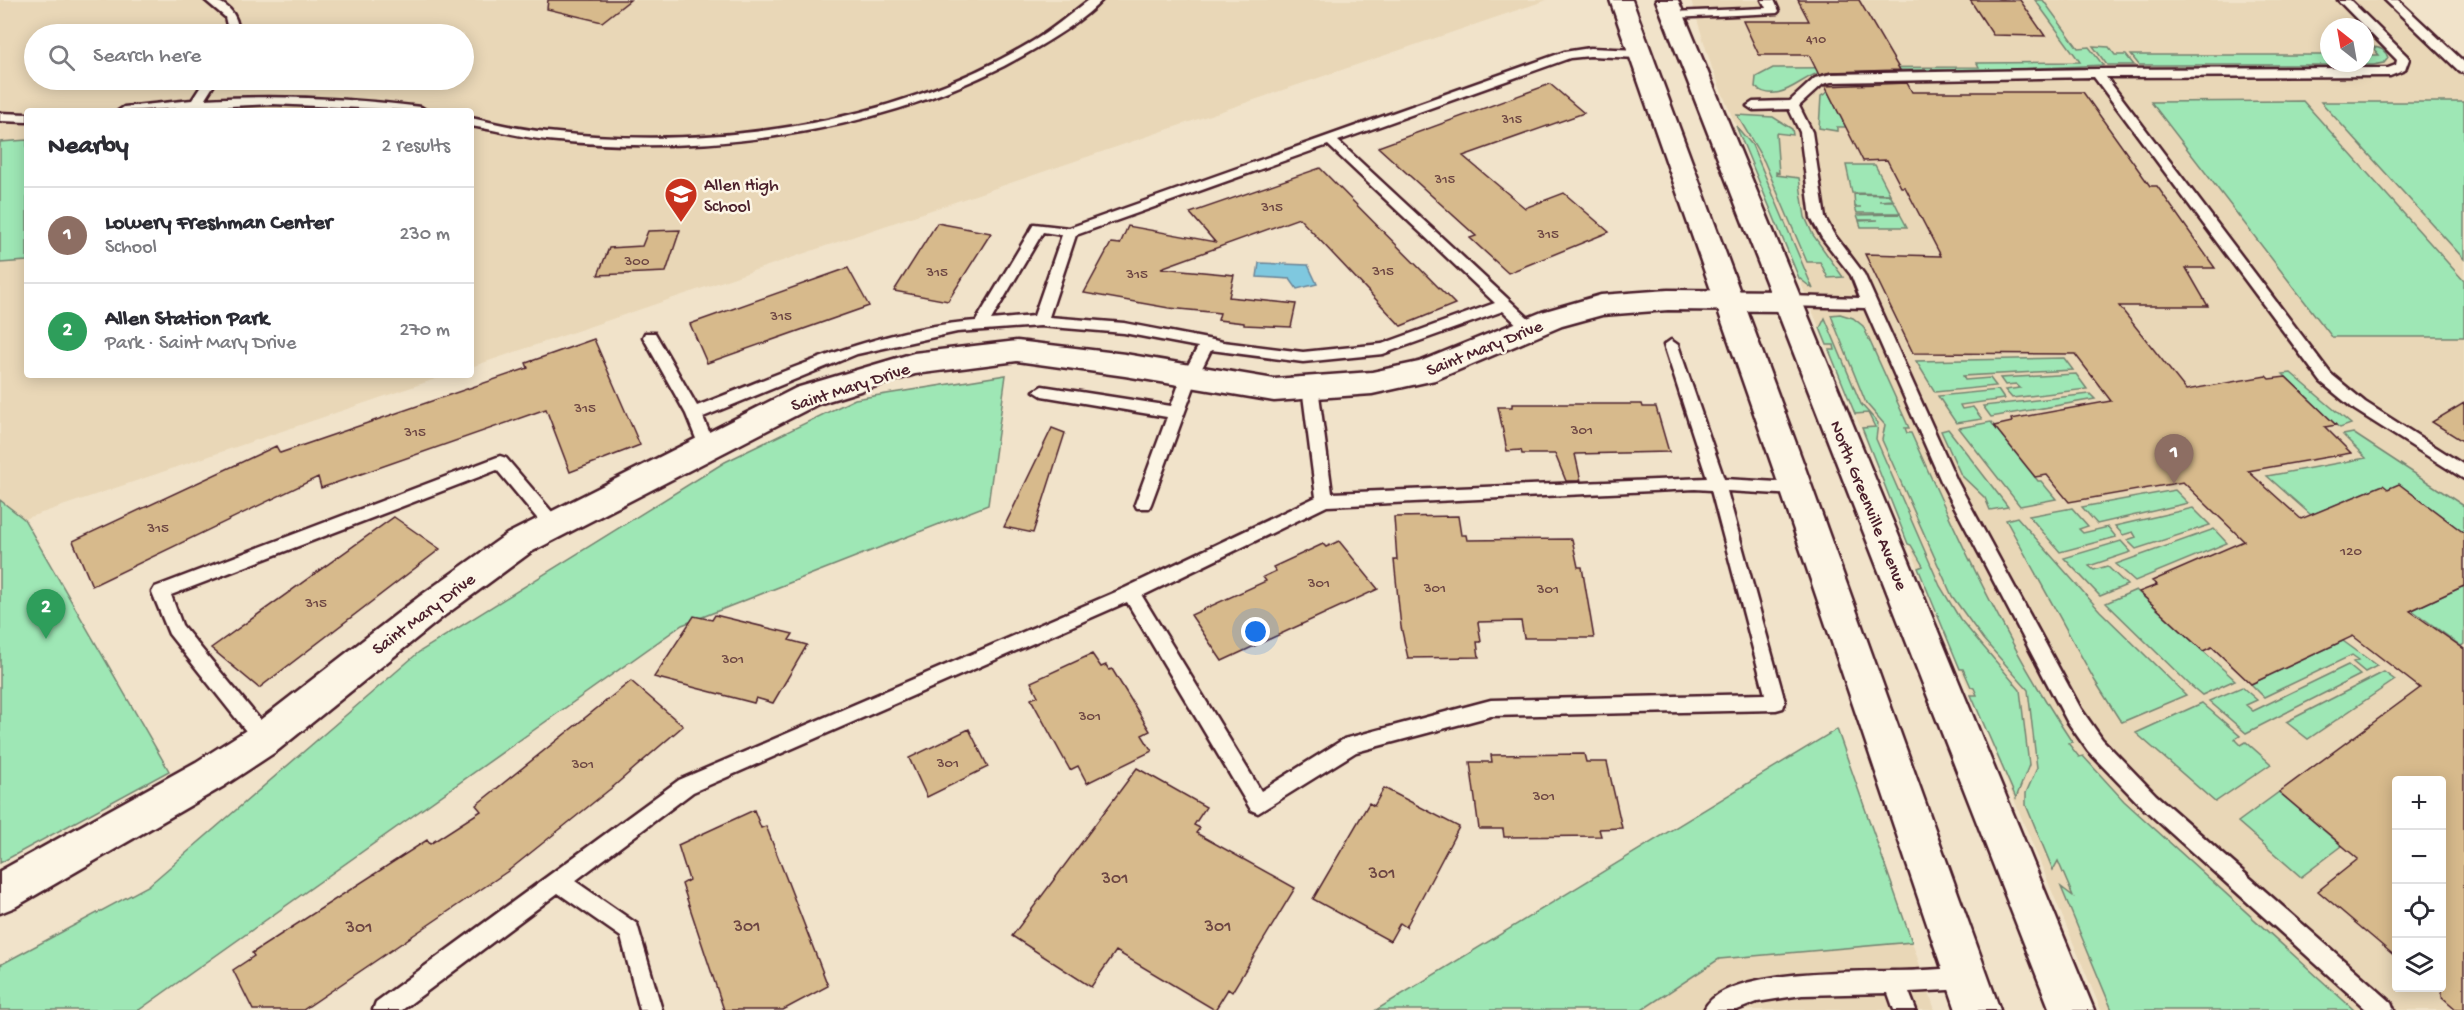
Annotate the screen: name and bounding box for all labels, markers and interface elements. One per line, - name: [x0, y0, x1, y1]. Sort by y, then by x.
- north arrow: [2320, 18, 2374, 72]
- search box: [24, 24, 474, 90]
- house number: 410: [1806, 32, 1826, 49]
- icon: search: [45, 41, 78, 74]
- text: Search here: [93, 44, 201, 70]
- house number: 315: [1501, 112, 1522, 129]
- text: Nearby: [48, 132, 129, 163]
- text: 2 results: [381, 136, 450, 159]
- house number: 315: [1434, 172, 1455, 189]
- school or university icon: Allen High School: [663, 176, 699, 223]
- place label: Allen High School: [704, 176, 779, 218]
- house number: 315: [1260, 199, 1283, 217]
- text: Lowery Freshman Center: [105, 211, 332, 237]
- text: 1: [63, 224, 72, 247]
- text: 230 m: [400, 224, 450, 247]
- house number: 315: [1536, 226, 1559, 244]
- text: School: [105, 237, 157, 260]
- house number: 300: [624, 253, 650, 271]
- house number: 315: [1371, 263, 1394, 281]
- house number: 315: [925, 264, 948, 282]
- house number: 315: [1125, 266, 1148, 284]
- text: Allen Station Park: [105, 307, 269, 333]
- house number: 315: [769, 308, 792, 326]
- street label: Saint Mary Drive: [1424, 316, 1547, 382]
- text: 2: [63, 320, 72, 343]
- text: 270 m: [400, 320, 450, 343]
- text: Park · Saint Mary Drive: [105, 333, 296, 356]
- street label: Saint Mary Drive: [789, 359, 913, 417]
- house number: 315: [573, 400, 596, 418]
- street label: North Greenville Avenue: [1824, 418, 1912, 594]
- house number: 301: [1570, 422, 1593, 440]
- house number: 315: [403, 424, 426, 442]
- pin: 1: [2154, 434, 2194, 484]
- house number: 315: [146, 520, 169, 538]
- house number: 120: [2339, 543, 2362, 561]
- street label: Saint Mary Drive: [369, 569, 481, 661]
- house number: 301: [1307, 575, 1330, 593]
- house number: 301: [1423, 580, 1446, 598]
- house number: 301: [1536, 581, 1559, 599]
- pin: 2: [26, 590, 66, 639]
- house number: 315: [304, 595, 327, 613]
- your location: [1241, 617, 1270, 646]
- house number: 301: [721, 651, 744, 669]
- house number: 301: [1078, 708, 1101, 726]
- house number: 301: [936, 755, 959, 773]
- house number: 301: [571, 756, 594, 774]
- map controls: [2392, 776, 2446, 992]
- button: +: [2392, 776, 2446, 830]
- house number: 301: [1532, 788, 1555, 806]
- button: −: [2392, 830, 2446, 884]
- house number: 301: [1368, 864, 1395, 885]
- house number: 301: [1101, 869, 1128, 890]
- button: locate: [2392, 884, 2446, 938]
- house number: 301: [733, 917, 760, 938]
- house number: 301: [1204, 917, 1231, 938]
- house number: 301: [345, 918, 372, 939]
- button: layers: [2392, 938, 2446, 992]

